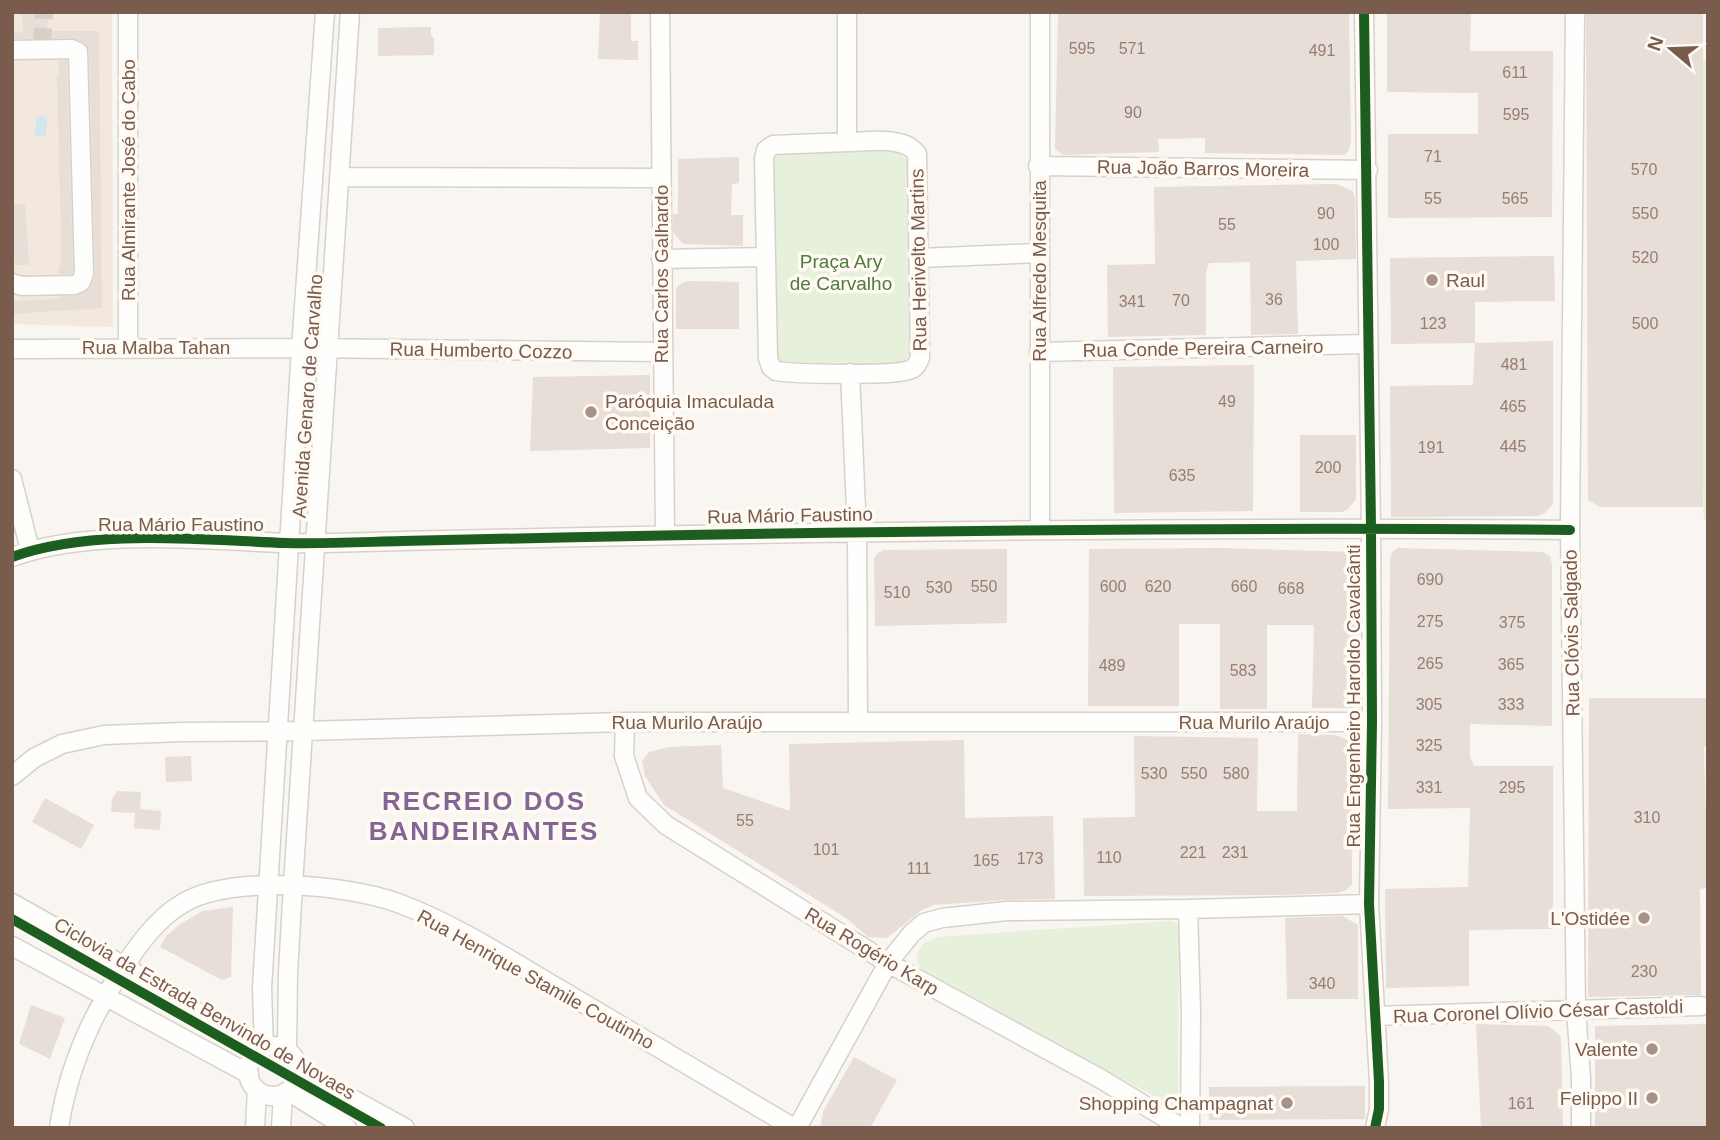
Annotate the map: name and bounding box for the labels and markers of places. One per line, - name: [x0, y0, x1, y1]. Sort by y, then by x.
- place label: Raul: [1446, 270, 1485, 291]
- marker: Raul: [1424, 272, 1440, 288]
- place label: Paróquia Imaculada Conceição: [605, 391, 774, 434]
- marker: Paróquia Imaculada Conceição: [583, 404, 599, 420]
- place label: L'Ostidée: [1550, 908, 1630, 929]
- marker: L'Ostidée: [1636, 910, 1652, 926]
- place label: Valente: [1575, 1039, 1638, 1060]
- marker: Valente: [1644, 1041, 1660, 1057]
- place label: Felippo II: [1560, 1088, 1638, 1109]
- marker: Felippo II: [1644, 1090, 1660, 1106]
- place label: Shopping Champagnat: [1079, 1093, 1274, 1114]
- marker: Shopping Champagnat: [1279, 1095, 1295, 1111]

